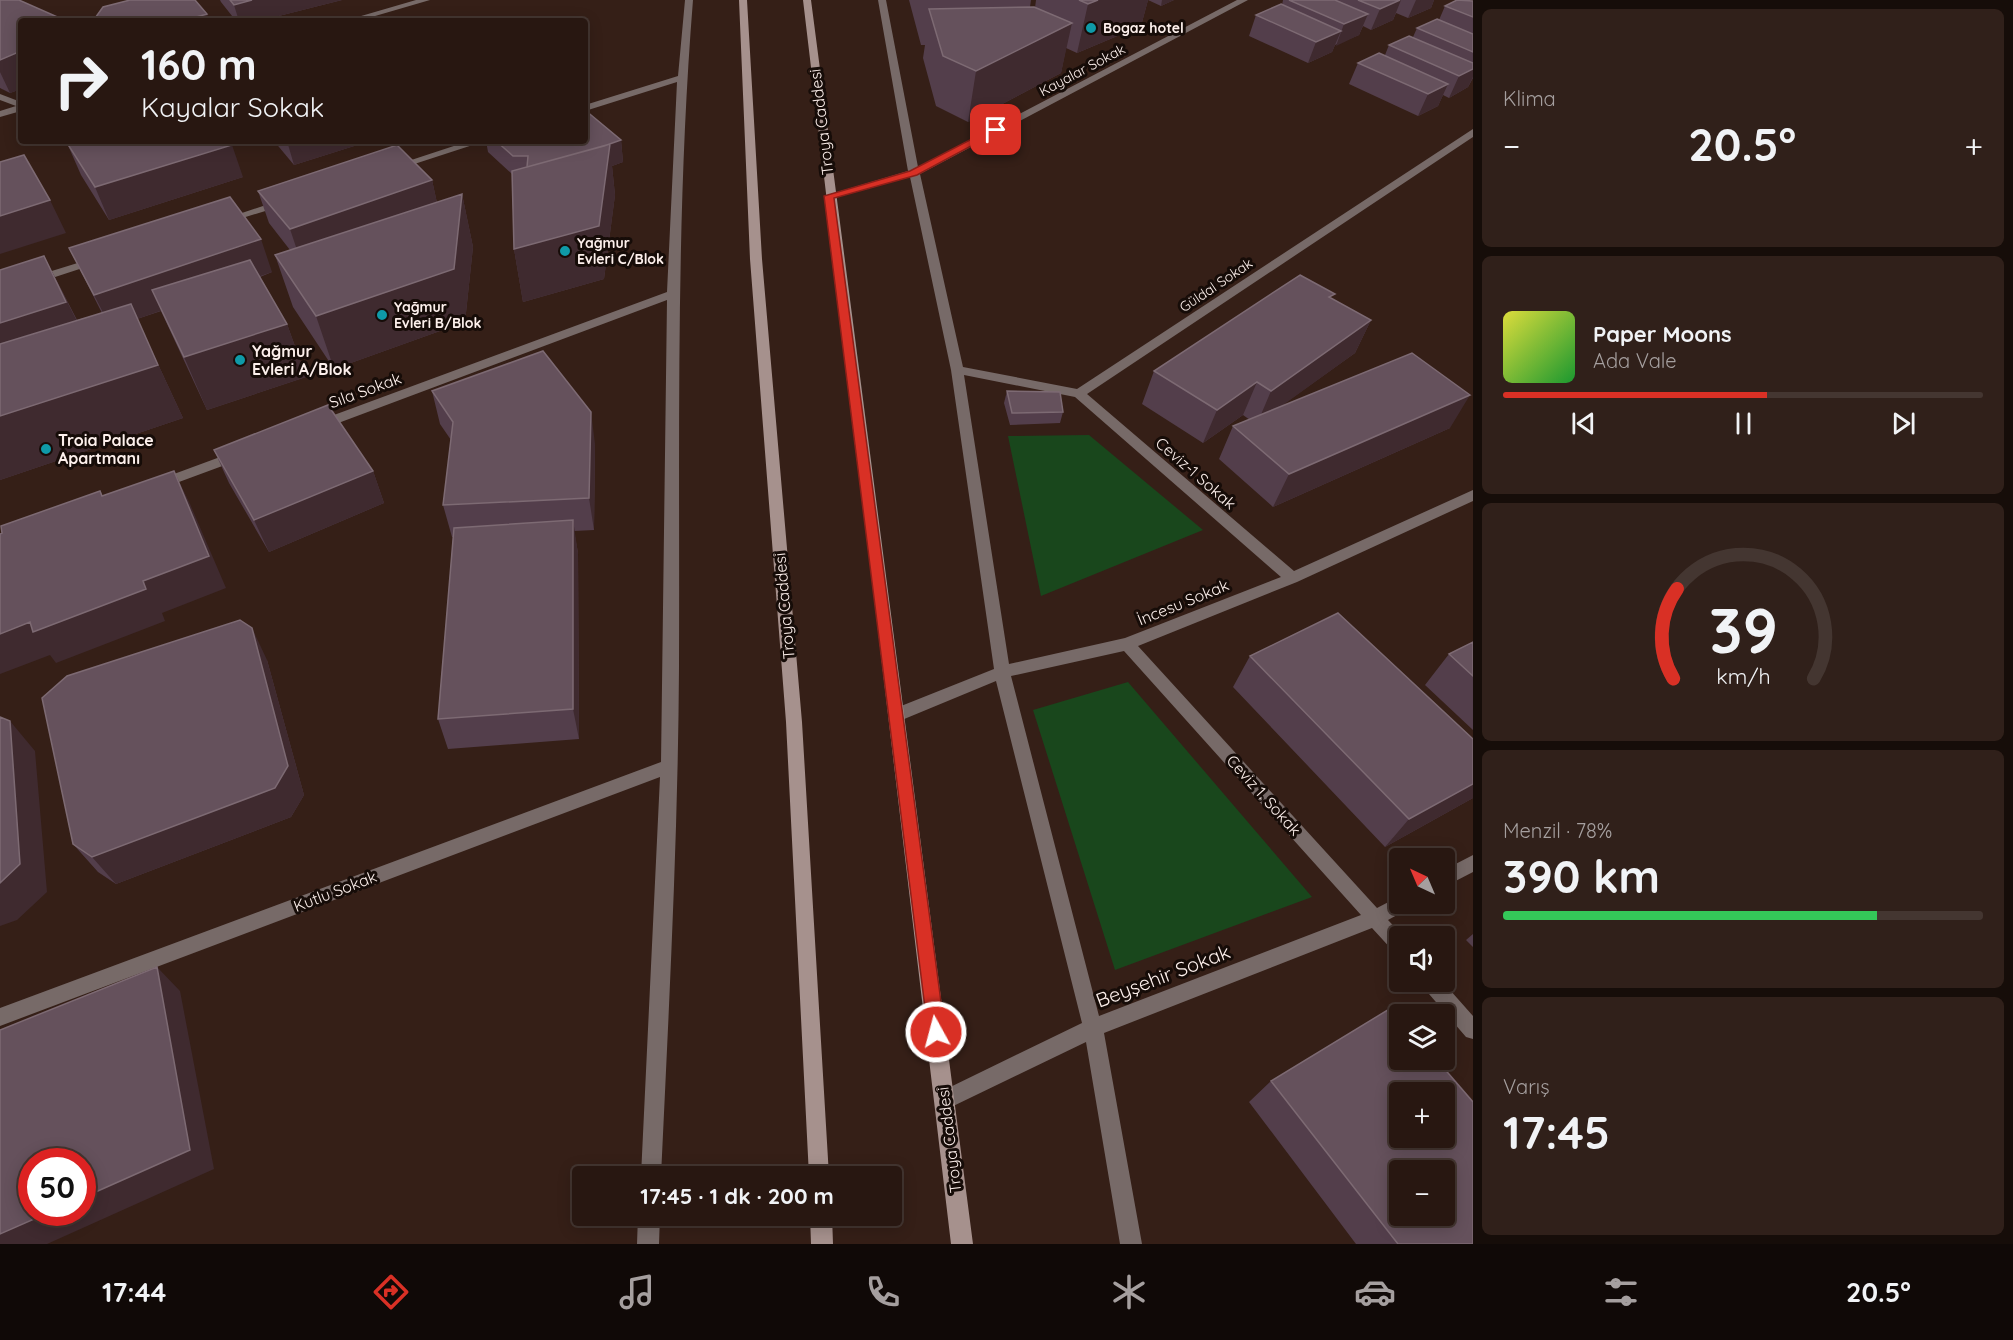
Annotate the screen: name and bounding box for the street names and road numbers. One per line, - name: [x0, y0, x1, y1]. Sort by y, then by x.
- street label: Kayalar Sokak: [1036, 40, 1128, 100]
- street label: Troya Caddesi: [805, 68, 837, 176]
- street label: Güldal Sokak: [1176, 254, 1256, 316]
- street label: Sıla Sokak: [326, 368, 404, 412]
- street label: Ceviz-1 Sokak: [1152, 433, 1240, 513]
- street label: Troya Caddesi: [769, 552, 799, 660]
- street label: İncesu Sokak: [1134, 575, 1232, 629]
- street label: Ceviz 1. Sokak: [1222, 750, 1306, 840]
- street label: Kutlu Sokak: [291, 866, 379, 916]
- street label: Beyşehir Sokak: [1092, 938, 1233, 1013]
- street label: Troya Caddesi: [933, 1086, 965, 1194]

